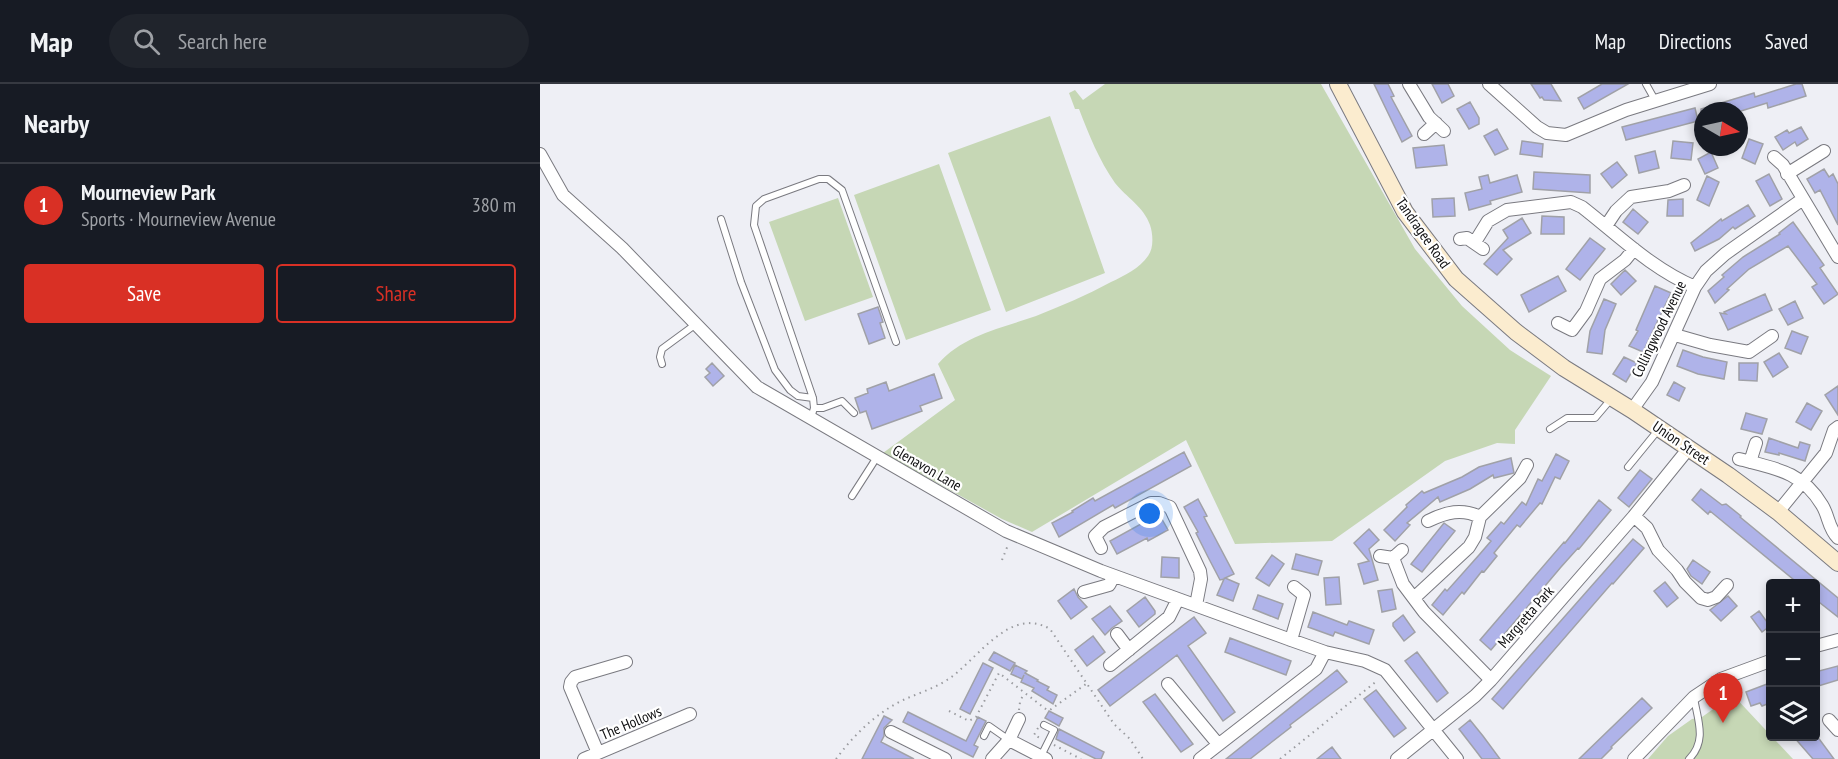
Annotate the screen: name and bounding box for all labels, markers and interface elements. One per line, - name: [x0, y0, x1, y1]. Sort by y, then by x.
- search box: [109, 14, 529, 68]
- text: Map: [30, 23, 73, 60]
- icon: search: [130, 25, 163, 58]
- text: Search here: [178, 27, 267, 55]
- text: Map: [1595, 28, 1626, 55]
- text: Directions: [1659, 28, 1732, 55]
- text: Saved: [1765, 28, 1808, 55]
- north arrow: [1694, 102, 1748, 156]
- text: Nearby: [24, 107, 89, 140]
- text: Mourneview Park: [81, 178, 216, 206]
- text: 1: [39, 192, 48, 218]
- text: 380 m: [472, 192, 516, 218]
- street label: Tandragee Road: [1392, 194, 1455, 272]
- text: Sports · Mourneview Avenue: [81, 206, 276, 232]
- button: Save: [24, 264, 264, 323]
- button: Share: [276, 264, 516, 323]
- street label: Collingwood Avenue: [1627, 277, 1690, 380]
- street label: Union Street: [1649, 417, 1714, 469]
- street label: Glenavon Lane: [889, 440, 965, 495]
- your location: [1135, 499, 1164, 528]
- map controls: [1766, 579, 1820, 741]
- button: +: [1766, 579, 1820, 633]
- street label: Margretta Park: [1493, 582, 1558, 652]
- button: −: [1766, 633, 1820, 687]
- pin: 1: [1704, 674, 1742, 723]
- button: layers: [1766, 687, 1820, 741]
- street label: The Hollows: [597, 701, 664, 744]

